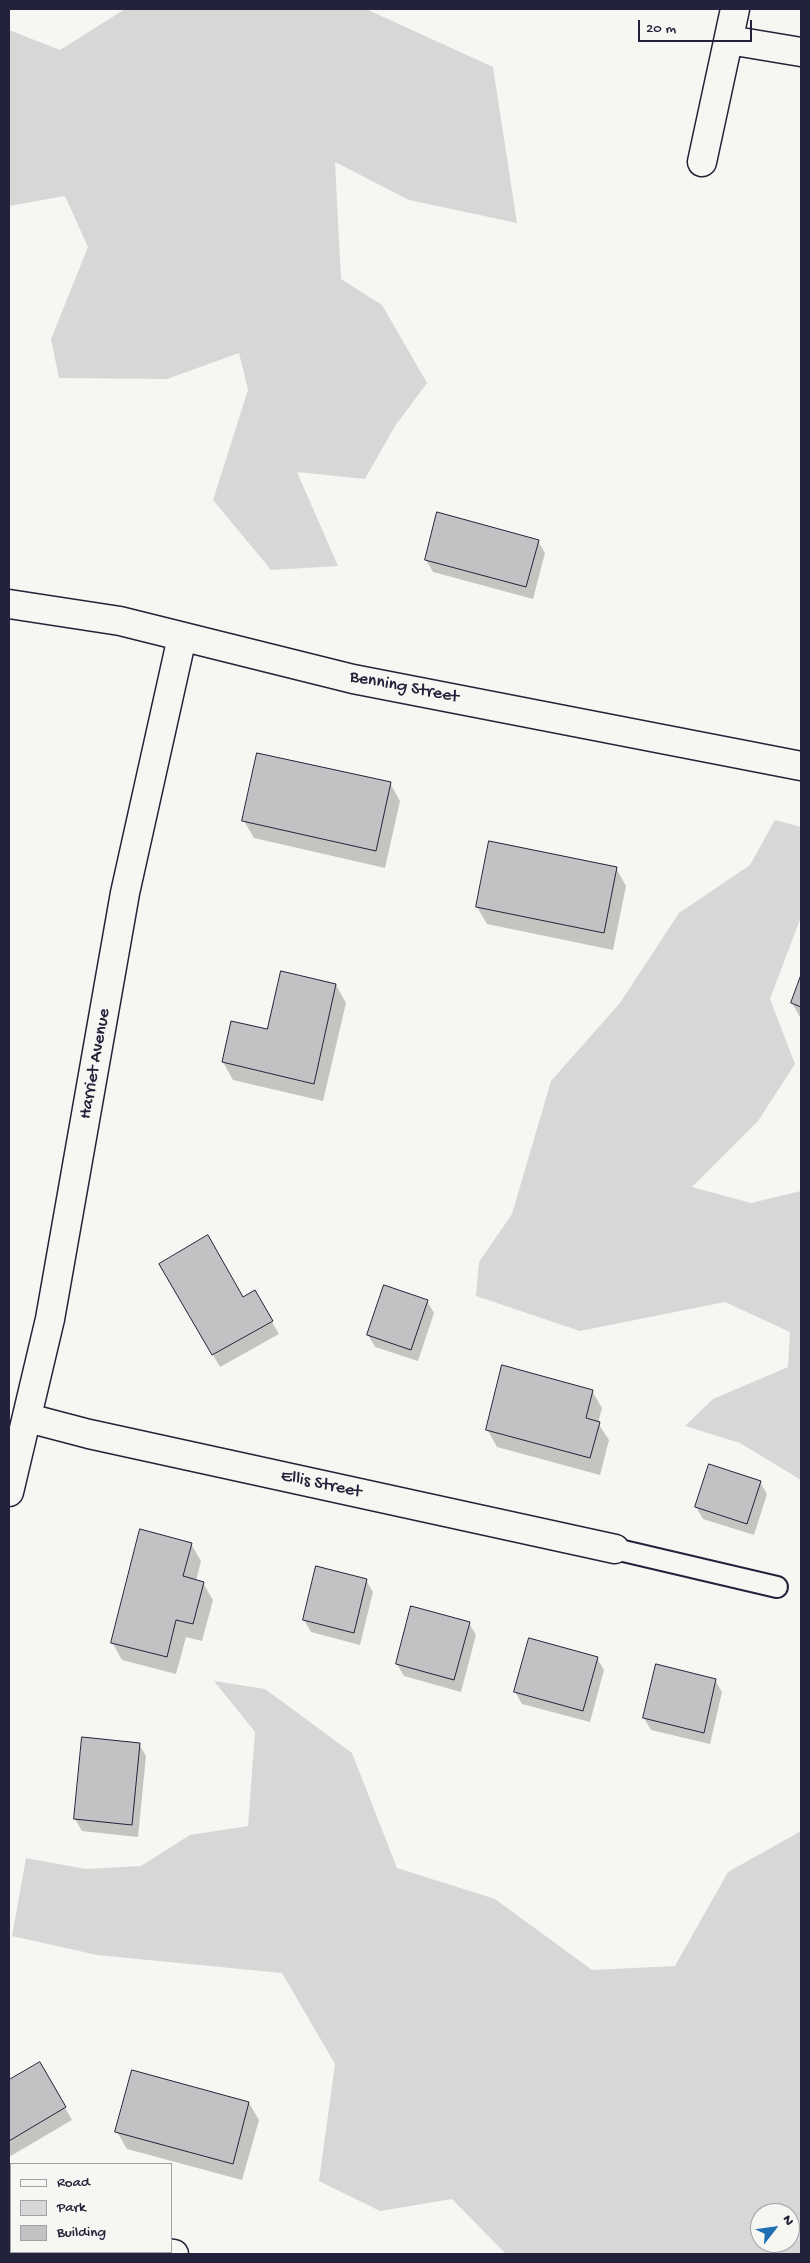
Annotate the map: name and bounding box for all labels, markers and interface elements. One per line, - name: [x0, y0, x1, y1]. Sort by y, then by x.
- scale bar: [640, 10, 754, 42]
- text: 20 m: [646, 20, 676, 38]
- street label: Benning Street: [348, 667, 460, 709]
- street label: Harriet Avenue: [76, 1007, 116, 1121]
- street label: Ellis Street: [279, 1466, 363, 1504]
- legend: [10, 2163, 172, 2253]
- text: Road: [57, 2174, 90, 2192]
- text: Park: [57, 2199, 86, 2217]
- north arrow: [750, 2203, 800, 2253]
- text: N: [778, 2213, 797, 2229]
- text: Building: [57, 2224, 106, 2242]

